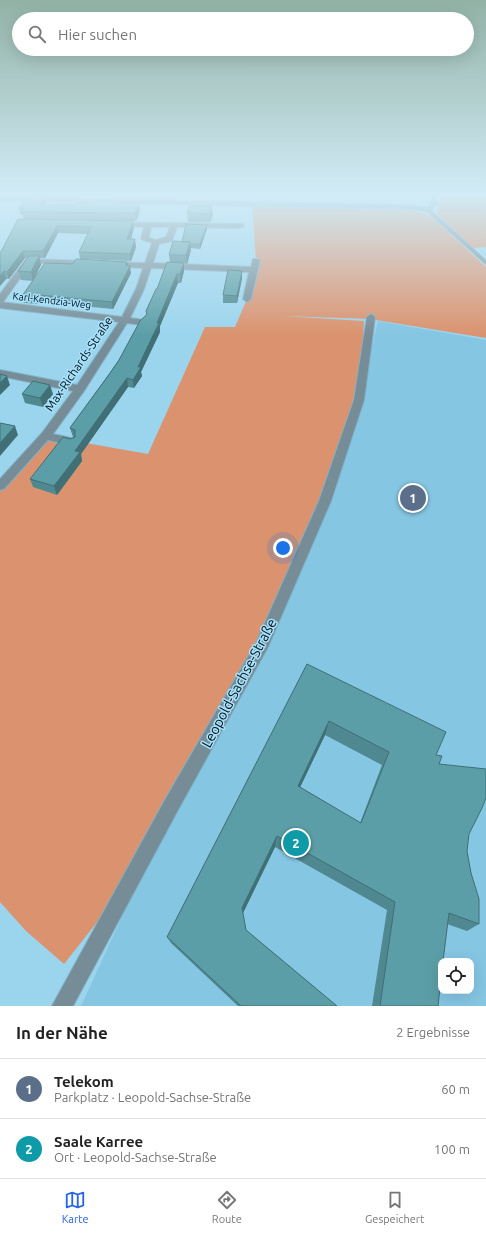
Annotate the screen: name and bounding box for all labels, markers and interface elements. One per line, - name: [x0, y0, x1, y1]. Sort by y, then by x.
- search box: [12, 12, 474, 56]
- icon: search: [26, 23, 48, 45]
- text: Hier suchen: [58, 26, 137, 43]
- street label: Karl-Kendzia-Weg: [12, 290, 92, 311]
- street label: Max-Richards-Straße: [42, 314, 115, 413]
- pin: 1: [400, 483, 426, 513]
- your location: [273, 538, 293, 558]
- street label: Leopold-Sachse-Straße: [198, 616, 280, 750]
- pin: 2: [283, 828, 309, 858]
- map controls: [438, 958, 474, 994]
- button: locate: [438, 958, 474, 994]
- text: In der Nähe: [16, 1023, 108, 1042]
- text: 2 Ergebnisse: [396, 1025, 470, 1039]
- text: Telekom: [54, 1073, 114, 1090]
- text: 1: [25, 1082, 33, 1096]
- text: 60 m: [441, 1082, 470, 1096]
- text: Parkplatz · Leopold-Sachse-Straße: [54, 1090, 251, 1104]
- text: Saale Karree: [54, 1133, 143, 1150]
- text: 2: [25, 1142, 33, 1156]
- text: 100 m: [434, 1142, 470, 1156]
- text: Ort · Leopold-Sachse-Straße: [54, 1150, 217, 1164]
- tab: Karte: [62, 1189, 89, 1225]
- tab: Route: [212, 1189, 242, 1225]
- tab: Gespeichert: [365, 1189, 424, 1225]

